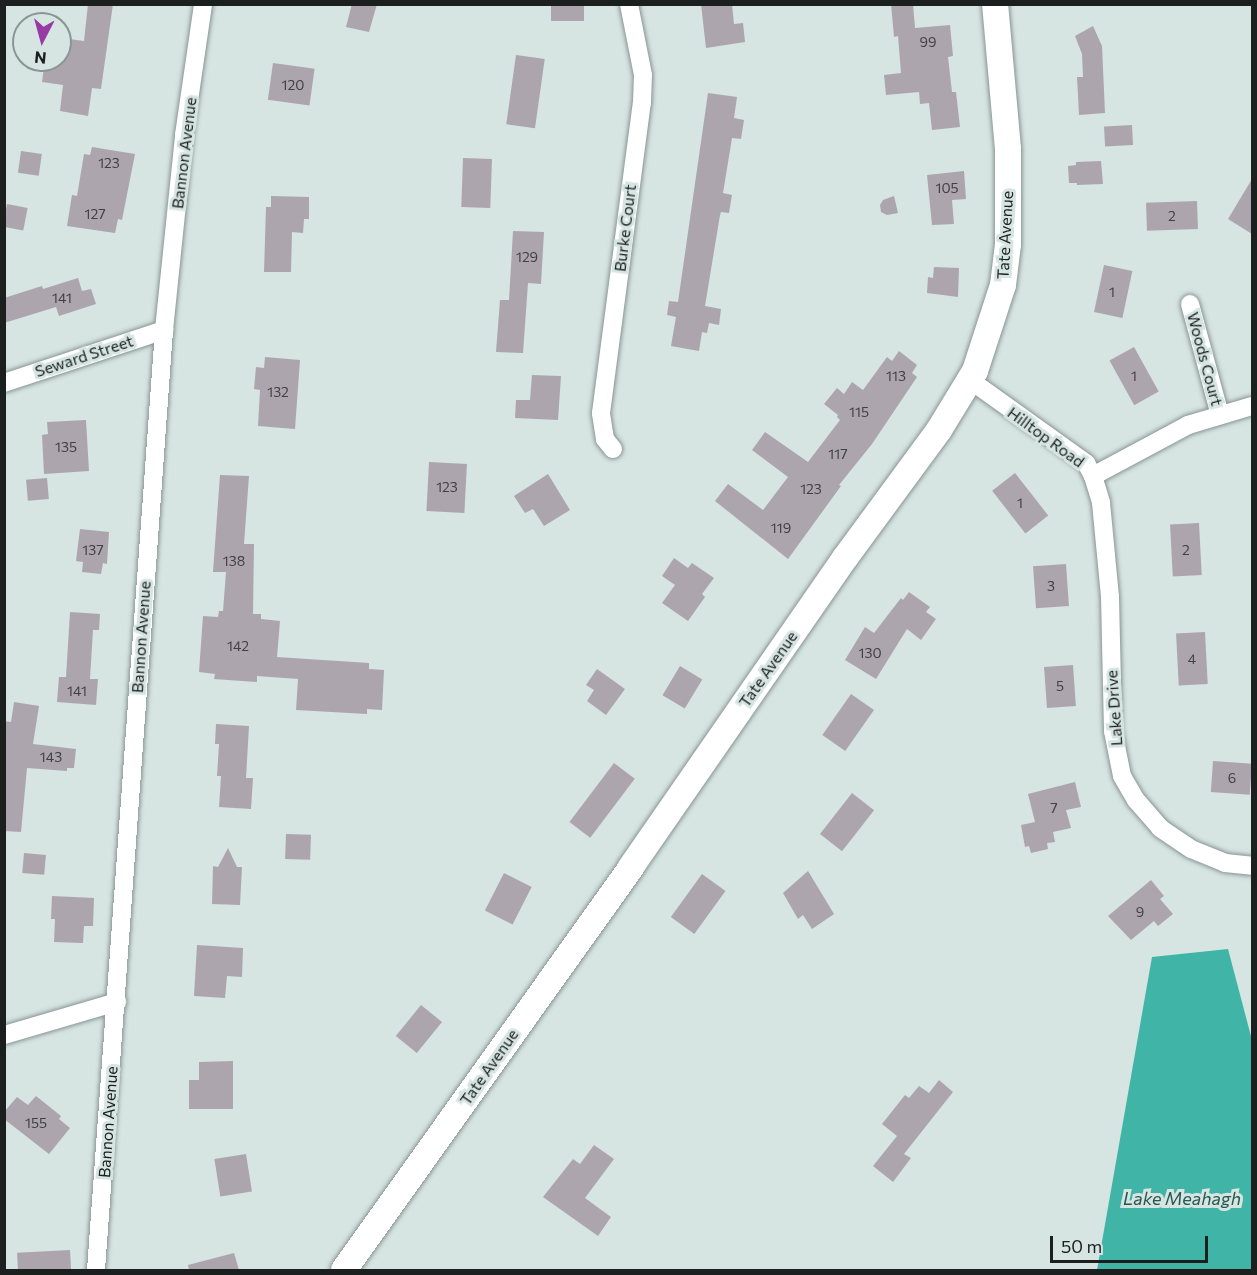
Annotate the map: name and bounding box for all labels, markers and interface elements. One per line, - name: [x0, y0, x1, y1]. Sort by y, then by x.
- north arrow: [12, 12, 72, 72]
- house number: 99: [920, 34, 936, 50]
- text: N: [33, 48, 47, 68]
- house number: 120: [282, 77, 304, 93]
- street label: Bannon Avenue: [168, 96, 200, 210]
- house number: 123: [98, 155, 120, 171]
- house number: 105: [935, 180, 959, 196]
- street label: Burke Court: [610, 183, 640, 273]
- street label: Tate Avenue: [993, 190, 1017, 280]
- house number: 127: [84, 206, 106, 222]
- house number: 2: [1168, 208, 1176, 224]
- house number: 129: [516, 249, 538, 265]
- house number: 1: [1109, 284, 1115, 300]
- house number: 141: [52, 290, 72, 306]
- street label: Woods Court: [1183, 310, 1227, 408]
- street label: Seward Street: [32, 331, 136, 381]
- house number: 113: [886, 368, 906, 384]
- house number: 1: [1131, 368, 1137, 384]
- house number: 132: [267, 384, 289, 400]
- street label: Hilltop Road: [1004, 403, 1088, 471]
- house number: 115: [849, 404, 869, 420]
- house number: 135: [55, 439, 77, 455]
- house number: 117: [828, 446, 848, 462]
- house number: 123: [436, 479, 458, 495]
- house number: 123: [800, 481, 822, 497]
- house number: 1: [1017, 495, 1023, 511]
- house number: 119: [771, 520, 791, 536]
- house number: 137: [82, 542, 104, 558]
- house number: 2: [1182, 542, 1190, 558]
- house number: 138: [223, 553, 245, 569]
- house number: 3: [1047, 578, 1055, 594]
- street label: Bannon Avenue: [128, 580, 154, 694]
- street label: Tate Avenue: [735, 627, 801, 711]
- house number: 142: [227, 638, 249, 654]
- house number: 130: [858, 645, 882, 661]
- house number: 4: [1188, 651, 1196, 667]
- street label: Lake Drive: [1102, 669, 1126, 747]
- house number: 5: [1056, 678, 1064, 694]
- house number: 141: [67, 683, 87, 699]
- house number: 143: [40, 749, 62, 765]
- house number: 6: [1228, 770, 1236, 786]
- house number: 7: [1050, 800, 1058, 816]
- house number: 9: [1136, 904, 1144, 920]
- street label: Tate Avenue: [456, 1025, 522, 1109]
- street label: Bannon Avenue: [95, 1065, 121, 1179]
- house number: 155: [25, 1115, 47, 1131]
- water label: Lake Meahagh: [1123, 1187, 1241, 1209]
- scale bar: [1053, 1224, 1210, 1262]
- text: 50 m: [1061, 1235, 1102, 1257]

